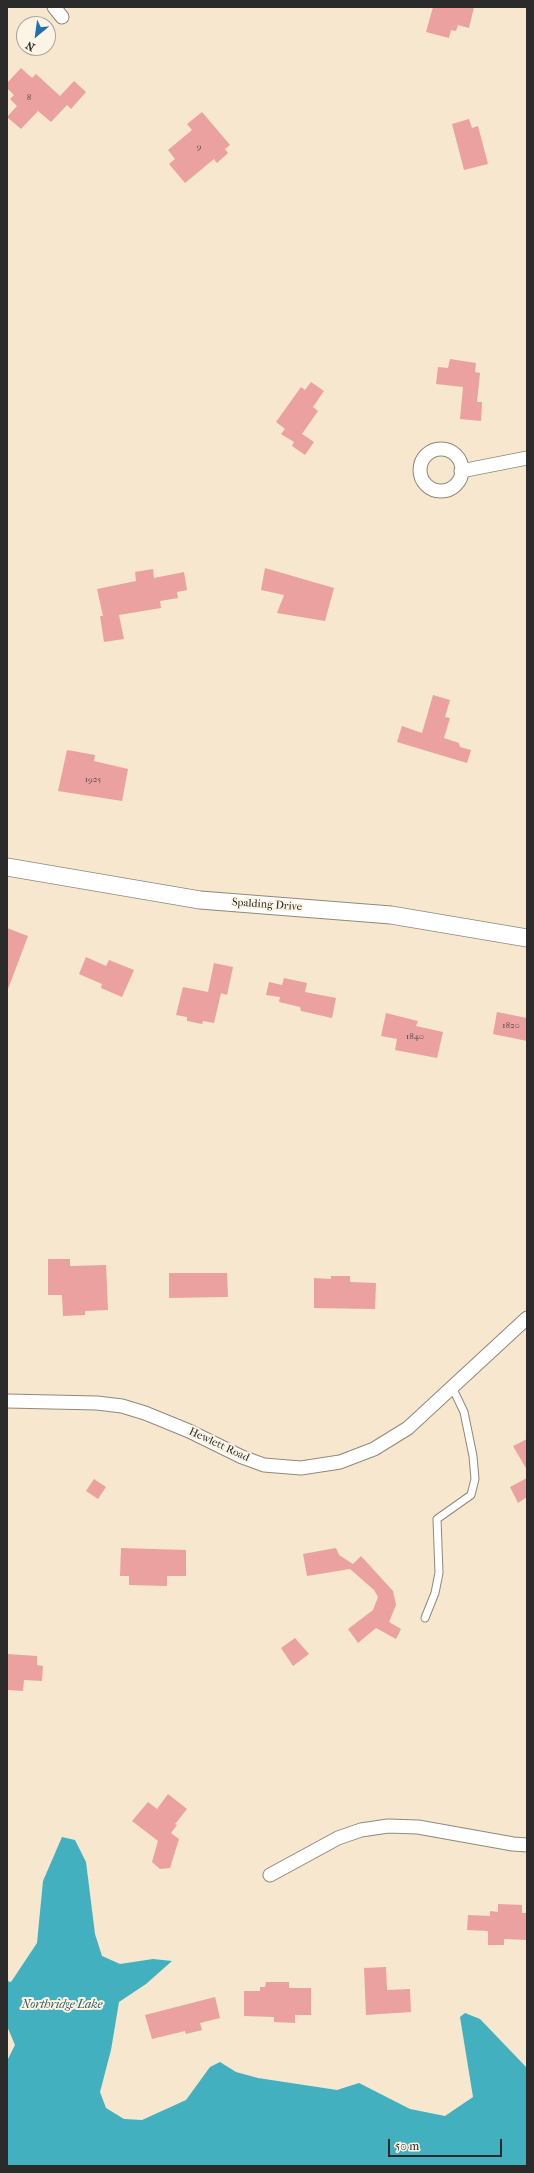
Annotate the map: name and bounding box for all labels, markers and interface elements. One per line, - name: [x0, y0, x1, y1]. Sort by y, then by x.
- north arrow: [16, 16, 56, 56]
- text: N: [24, 38, 37, 54]
- house number: 8: [27, 93, 31, 103]
- house number: 9: [197, 142, 201, 152]
- house number: 1925: [85, 775, 101, 785]
- street label: Spalding Drive: [231, 896, 303, 914]
- house number: 1820: [502, 1021, 520, 1031]
- house number: 1840: [406, 1032, 424, 1042]
- street label: Hewlett Road: [187, 1425, 251, 1465]
- water label: Northridge Lake: [22, 1998, 102, 2012]
- scale bar: [390, 2131, 504, 2157]
- text: 50 m: [395, 2139, 419, 2153]

